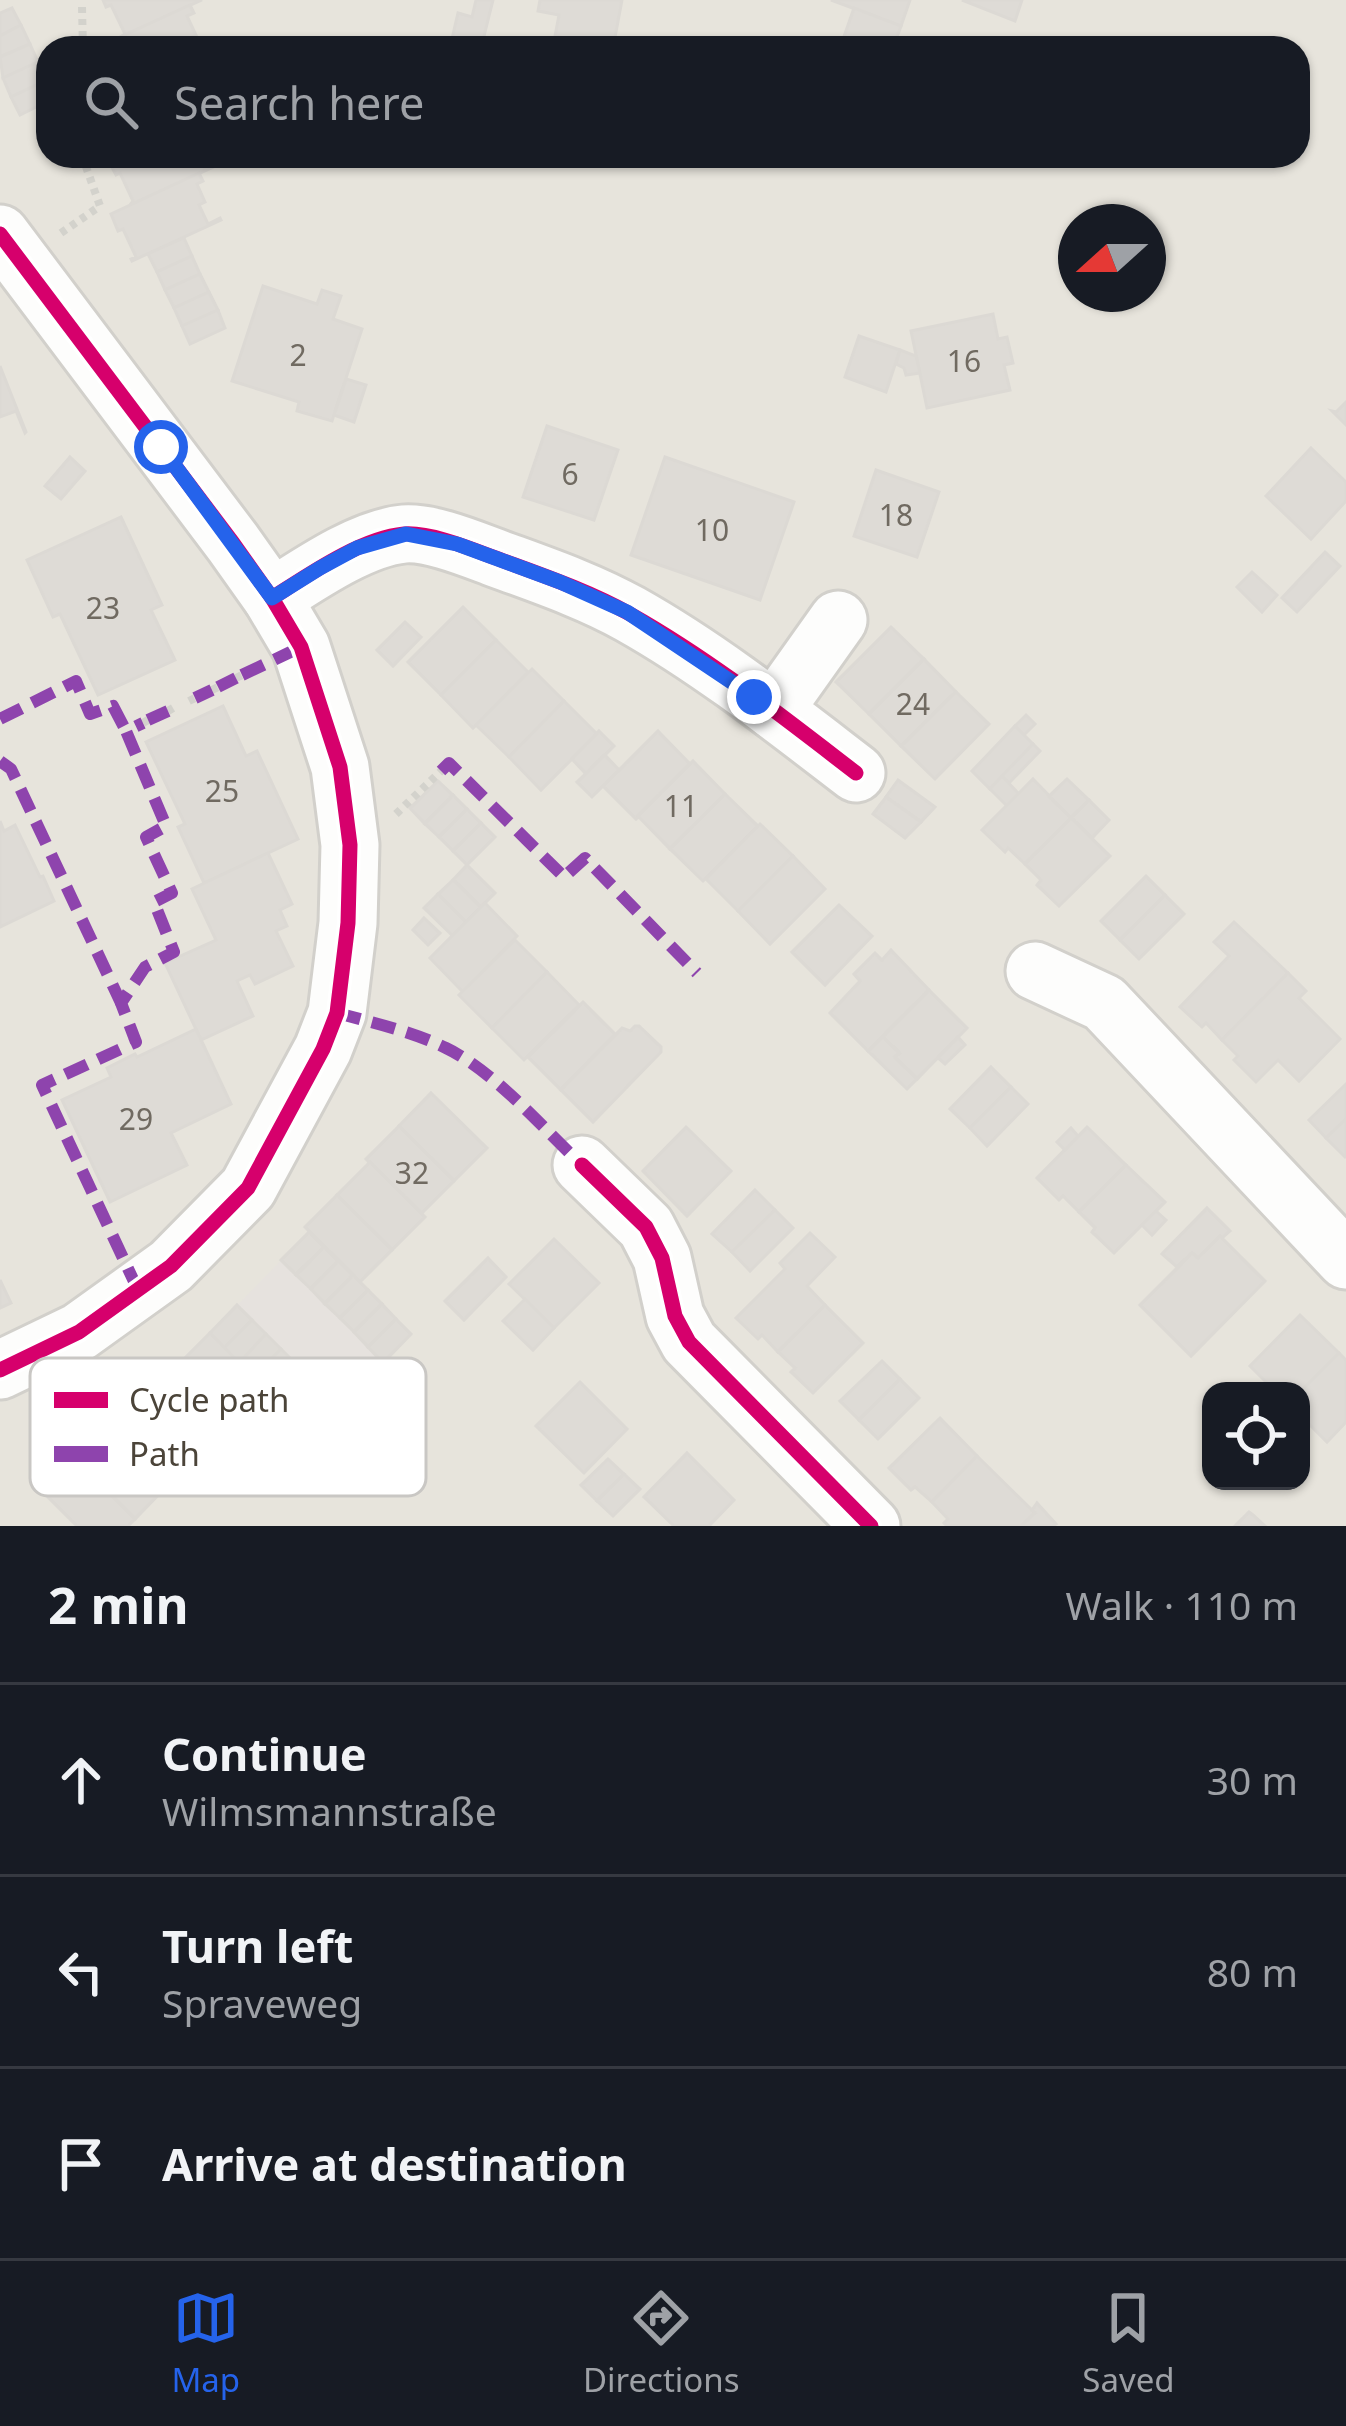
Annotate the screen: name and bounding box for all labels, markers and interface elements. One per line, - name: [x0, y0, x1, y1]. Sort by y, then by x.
- search box: [36, 36, 1310, 168]
- icon: search: [78, 69, 144, 135]
- text: Search here: [174, 72, 424, 133]
- north arrow: [1058, 204, 1166, 312]
- house number: 2: [289, 334, 307, 375]
- house number: 16: [947, 340, 981, 381]
- route start: [134, 420, 188, 474]
- house number: 6: [561, 453, 579, 494]
- house number: 18: [879, 494, 913, 535]
- house number: 10: [695, 509, 729, 550]
- house number: 23: [86, 587, 120, 628]
- route end: [727, 670, 781, 724]
- house number: 24: [896, 683, 930, 724]
- house number: 25: [205, 770, 239, 811]
- house number: 11: [664, 785, 698, 826]
- house number: 29: [119, 1098, 153, 1139]
- house number: 32: [395, 1152, 429, 1193]
- legend: [30, 1358, 426, 1496]
- text: Cycle path: [129, 1377, 289, 1422]
- map controls: [1202, 1382, 1310, 1490]
- button: locate: [1202, 1382, 1310, 1490]
- text: Path: [129, 1431, 200, 1476]
- text: 2 min: [48, 1569, 189, 1639]
- text: Walk · 110 m: [1065, 1578, 1298, 1631]
- text: Continue: [162, 1723, 367, 1784]
- icon: ahead: [48, 1747, 114, 1813]
- text: 30 m: [1207, 1753, 1298, 1806]
- text: Wilmsmannstraße: [162, 1784, 497, 1837]
- text: Turn left: [162, 1915, 353, 1976]
- icon: left: [48, 1939, 114, 2005]
- text: 80 m: [1207, 1945, 1298, 1998]
- text: Spraveweg: [162, 1976, 362, 2029]
- icon: arrive: [48, 2131, 114, 2197]
- text: Arrive at destination: [162, 2133, 627, 2194]
- tab: Map: [171, 2285, 240, 2402]
- tab: Directions: [583, 2285, 740, 2402]
- tab: Saved: [1082, 2285, 1175, 2402]

